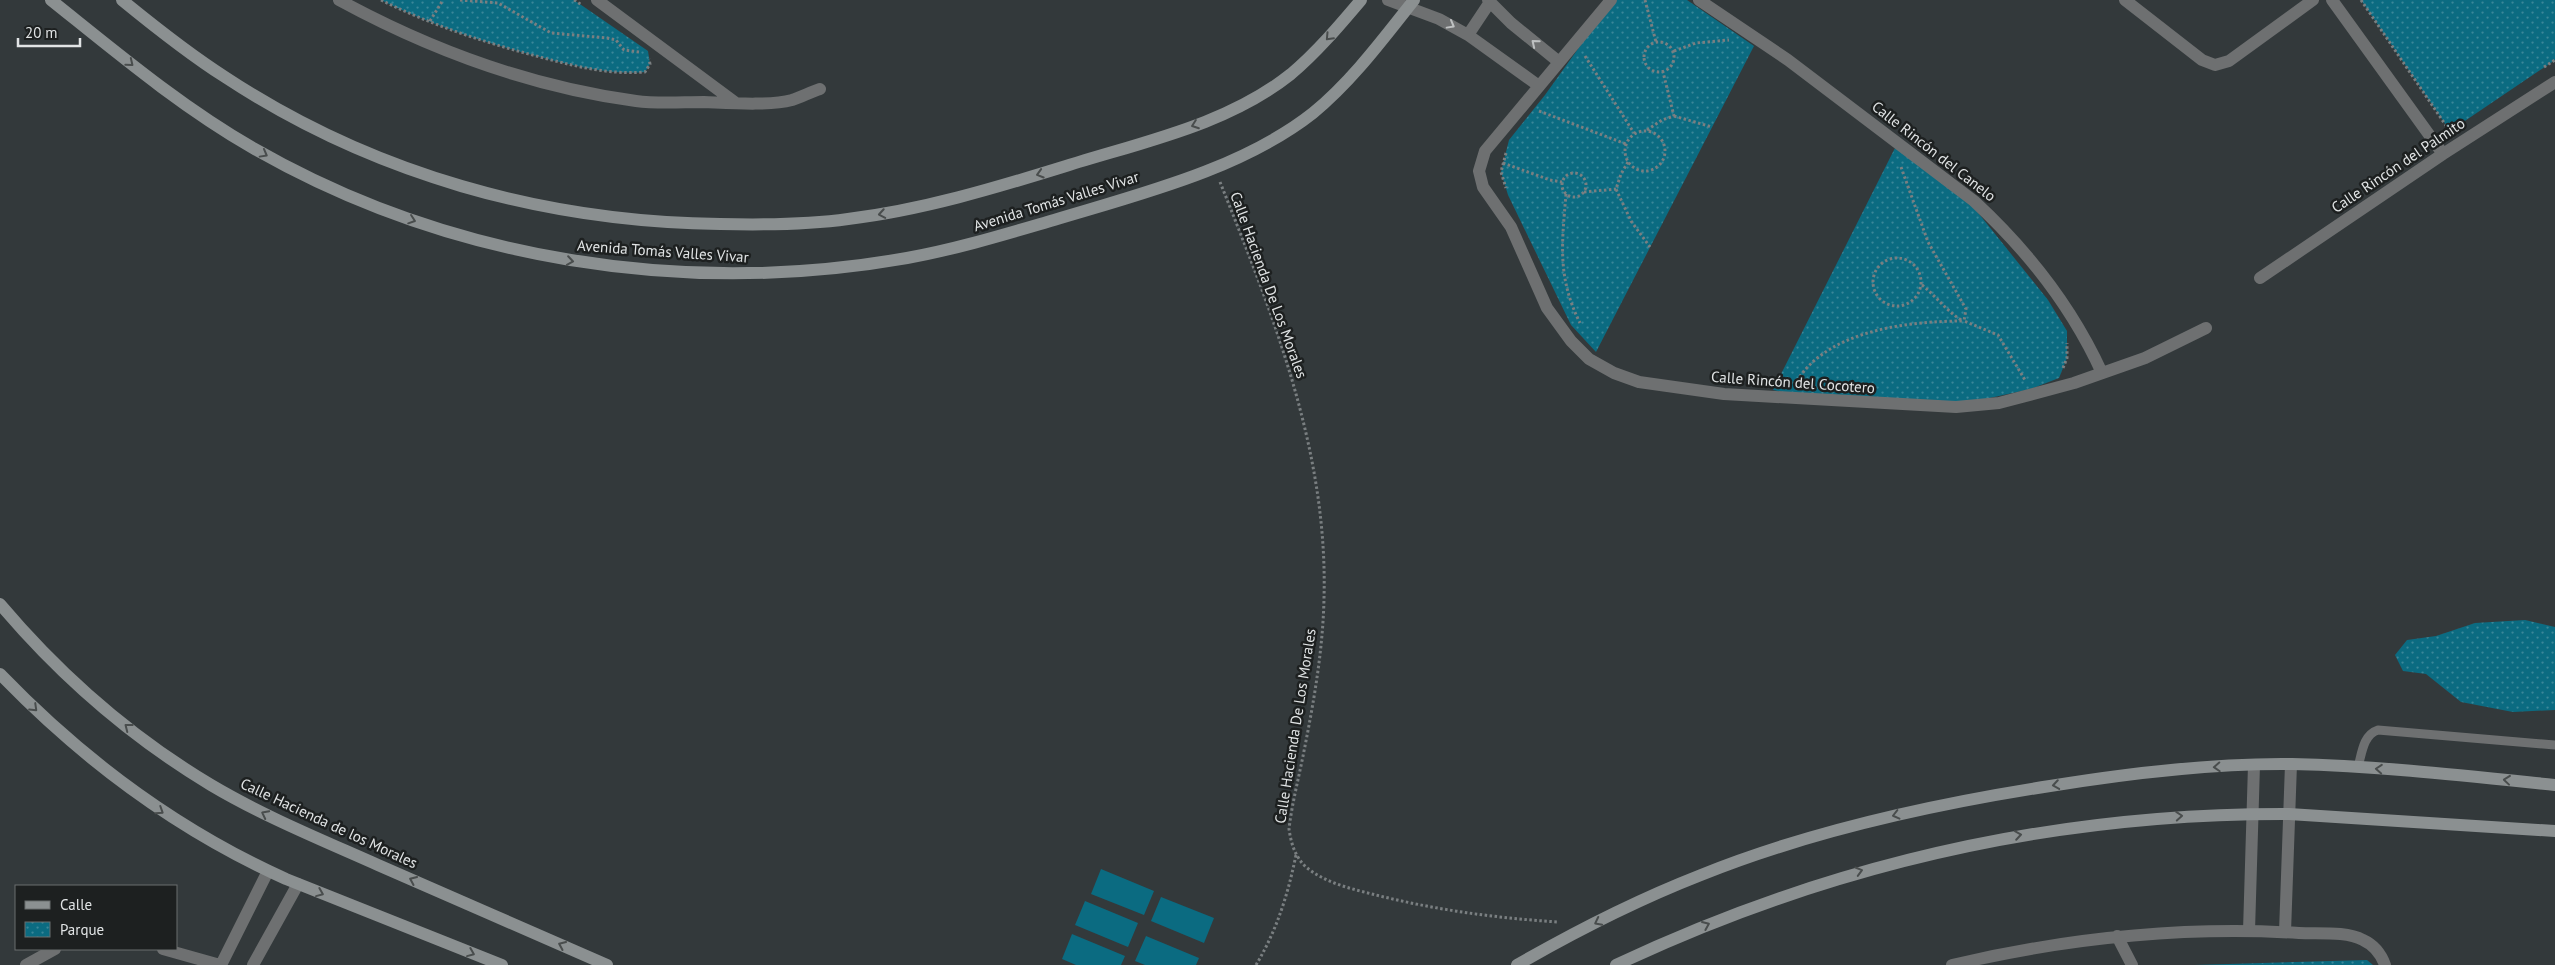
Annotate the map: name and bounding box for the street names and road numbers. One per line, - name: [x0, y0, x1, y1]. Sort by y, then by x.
- street label: Calle Rincón del Canelo: [1868, 97, 2000, 205]
- street label: Calle Rincón del Palmito: [2328, 113, 2468, 217]
- street label: Avenida Tomás Valles Vivar: [971, 167, 1141, 235]
- street label: Calle Hacienda De Los Morales: [1226, 189, 1312, 381]
- street label: Avenida Tomás Valles Vivar: [577, 236, 749, 266]
- street label: Calle Rincón del Cocotero: [1710, 367, 1876, 397]
- street label: Calle Hacienda De Los Morales: [1270, 627, 1320, 825]
- street label: Calle Hacienda de los Morales: [238, 774, 420, 872]

